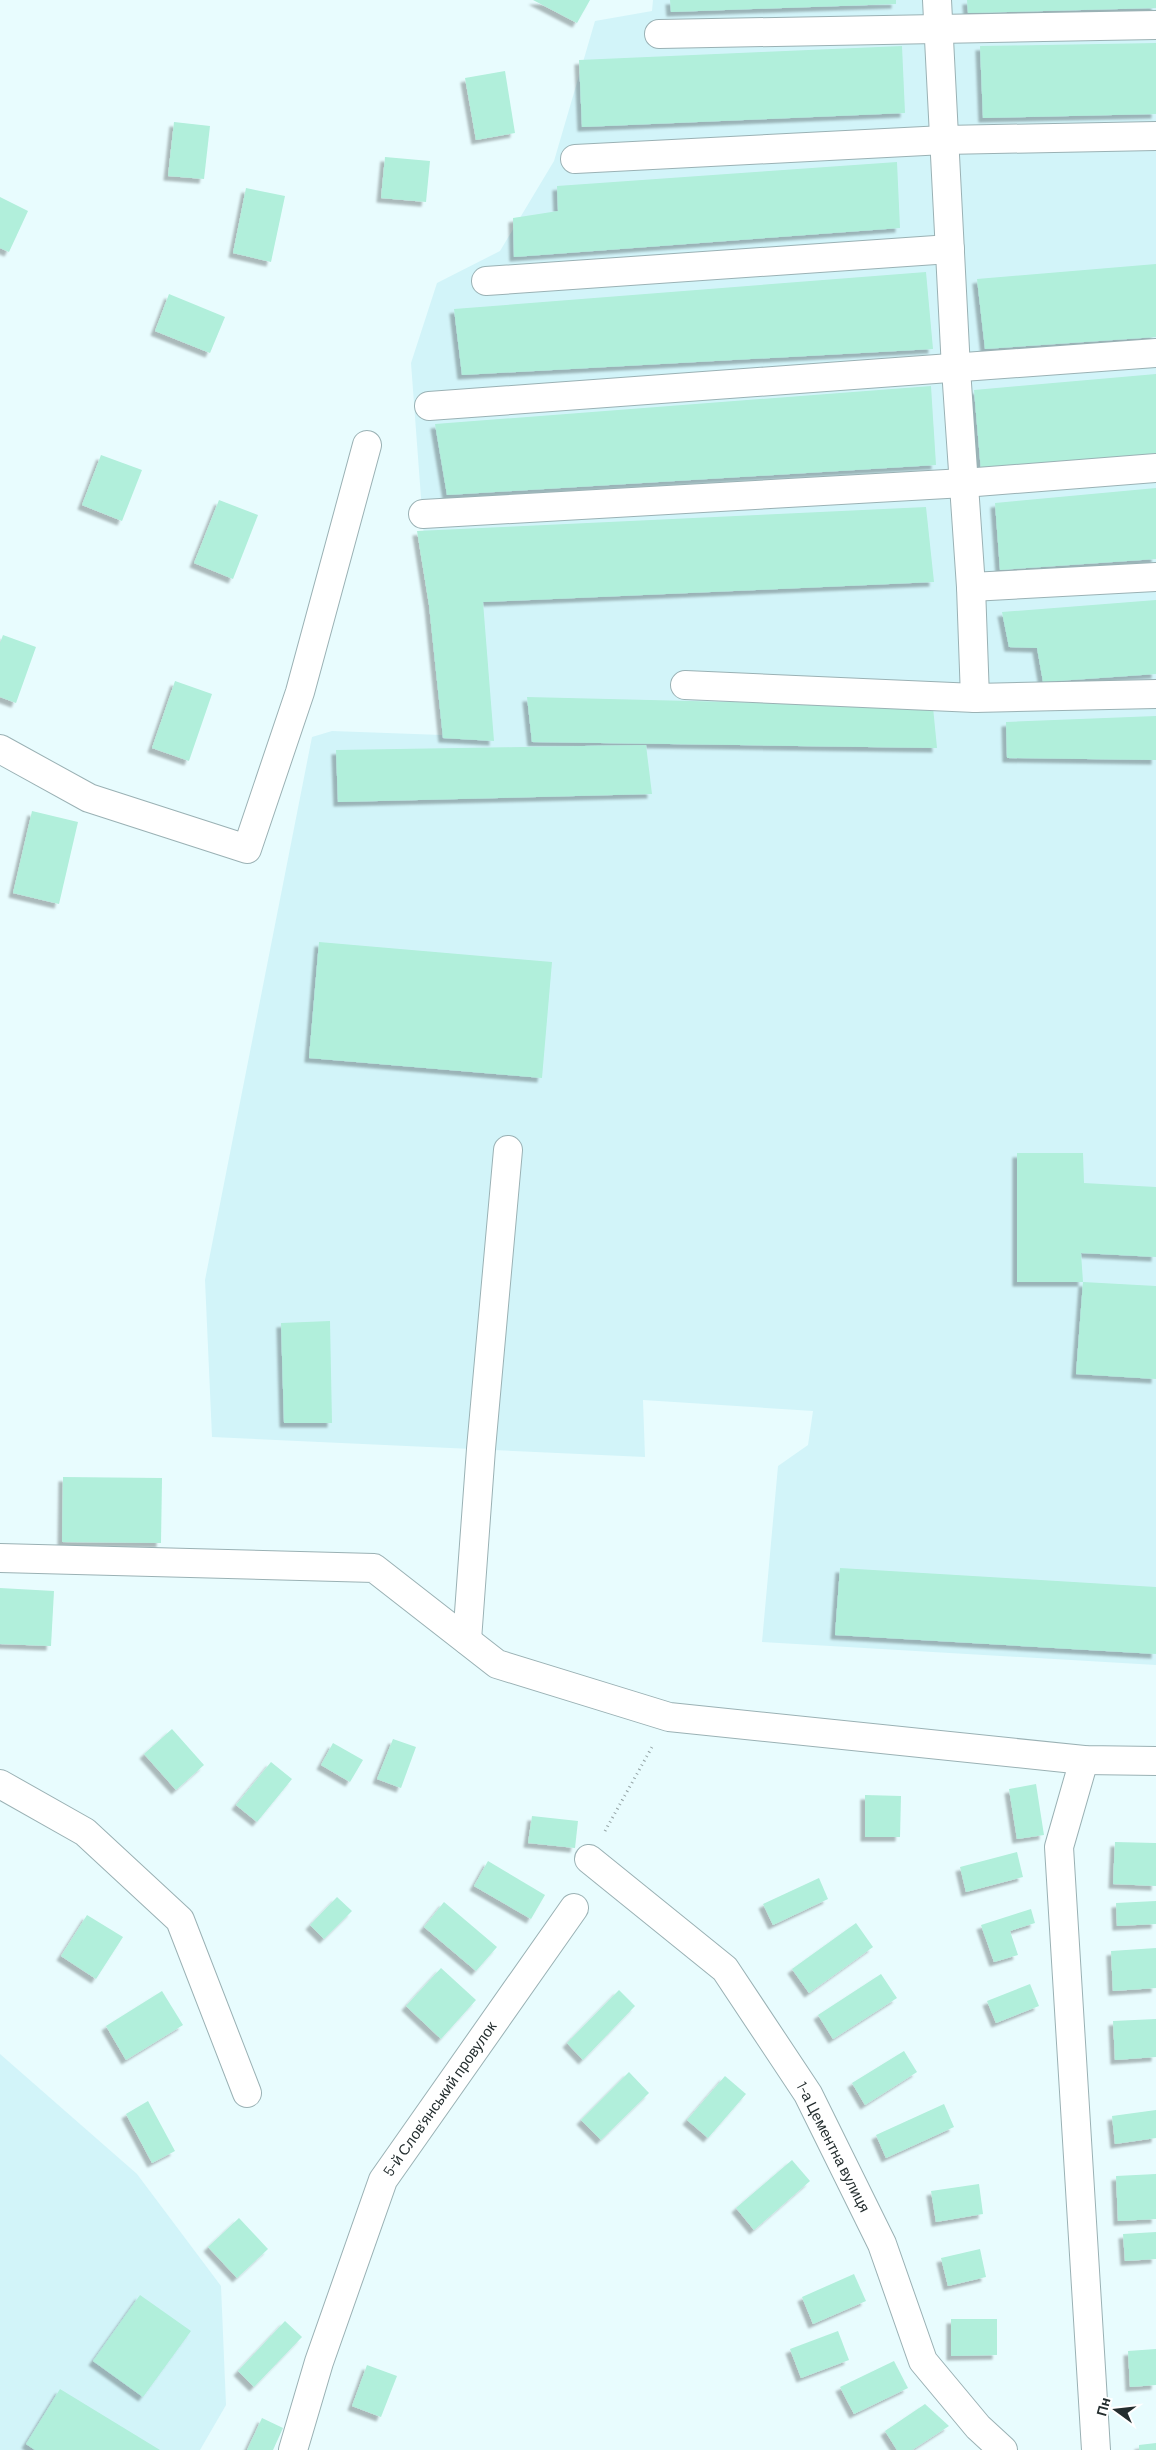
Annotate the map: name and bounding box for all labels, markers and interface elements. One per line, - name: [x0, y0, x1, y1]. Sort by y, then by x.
- street label: 5-й Слов’янський провулок: [379, 2017, 500, 2179]
- street label: 1-а Цементна вулиця: [793, 2078, 875, 2215]
- north arrow: [1091, 2385, 1141, 2435]
- text: Пн: [1092, 2395, 1114, 2418]

